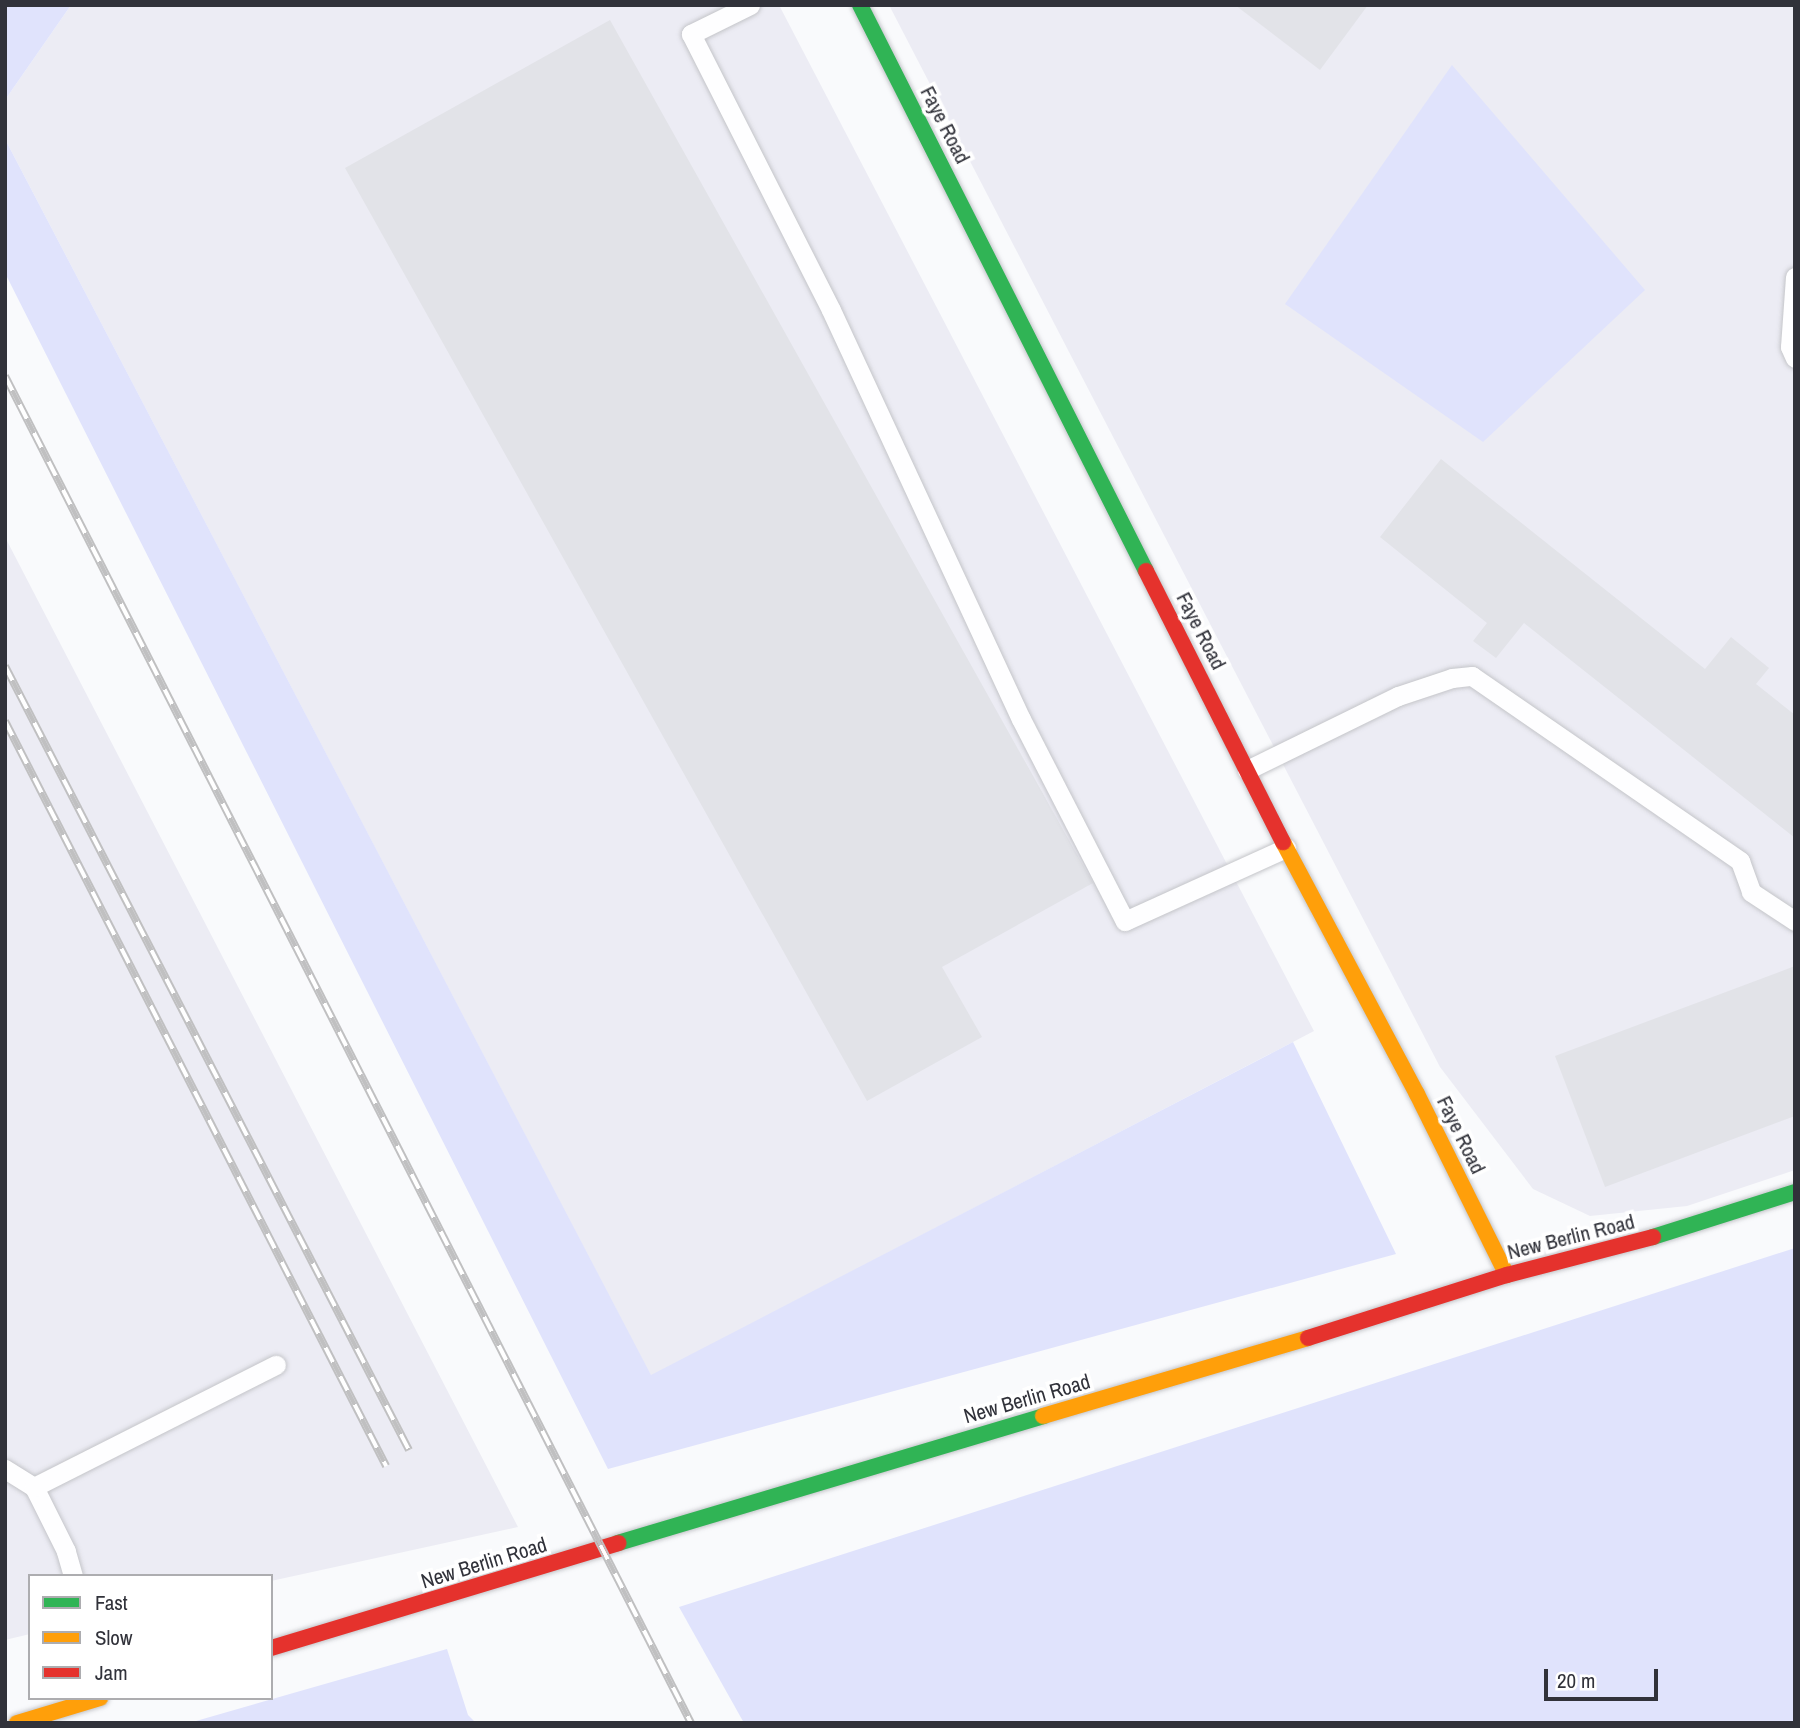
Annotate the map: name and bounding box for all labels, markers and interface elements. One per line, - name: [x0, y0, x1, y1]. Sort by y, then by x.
- street label: Faye Road: [915, 82, 975, 168]
- street label: Faye Road: [1171, 588, 1231, 674]
- street label: Faye Road: [1431, 1092, 1491, 1178]
- street label: New Berlin Road: [1505, 1209, 1637, 1265]
- street label: New Berlin Road: [961, 1369, 1093, 1429]
- street label: New Berlin Road: [418, 1532, 550, 1594]
- legend: [28, 1574, 273, 1700]
- text: Fast: [95, 1588, 128, 1617]
- text: Slow: [95, 1623, 132, 1652]
- scale bar: [1548, 1654, 1662, 1698]
- text: Jam: [95, 1658, 128, 1687]
- text: 20 m: [1557, 1666, 1595, 1695]

